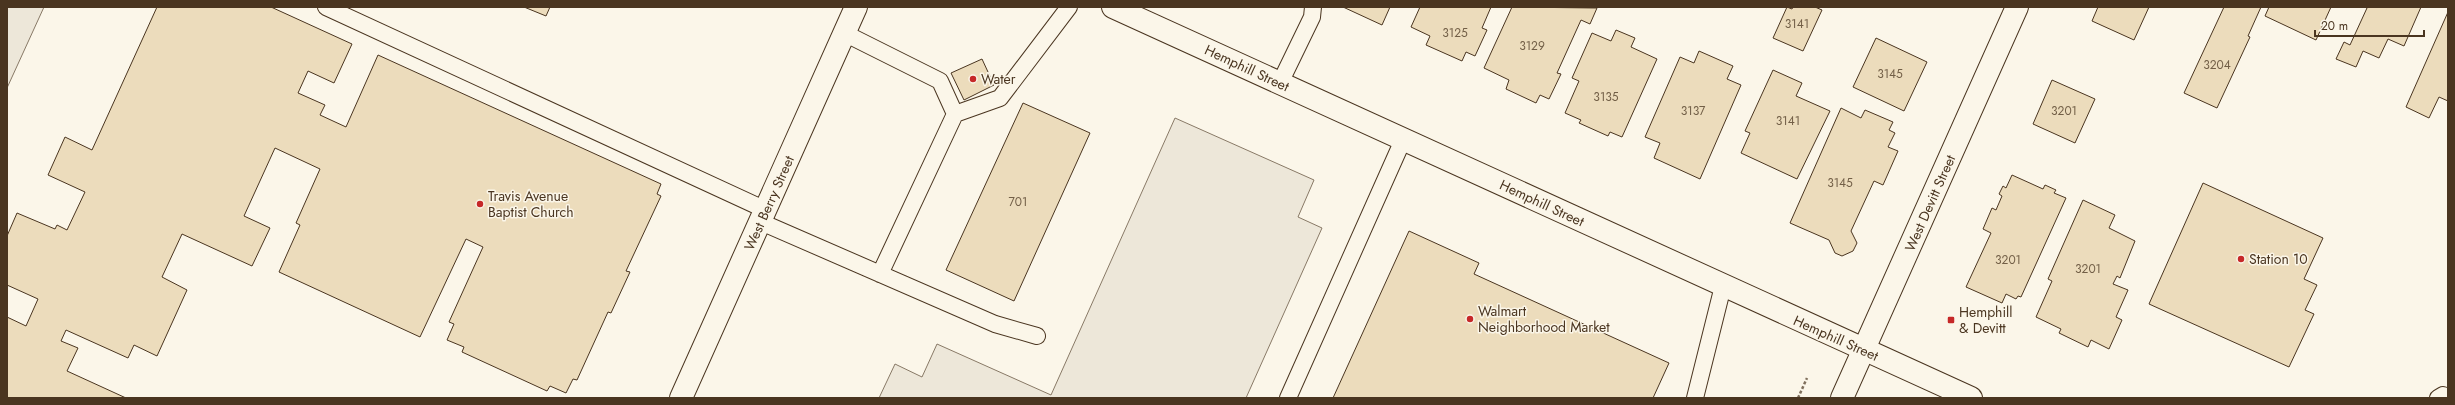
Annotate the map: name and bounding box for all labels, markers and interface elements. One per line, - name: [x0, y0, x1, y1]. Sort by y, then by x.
- scale bar: [2315, 12, 2424, 38]
- house number: 3141: [1785, 15, 1809, 33]
- text: 20 m: [2321, 17, 2348, 35]
- house number: 3125: [1442, 24, 1468, 42]
- house number: 3129: [1519, 37, 1545, 55]
- street label: Hemphill Street: [1201, 40, 1293, 97]
- house number: 3204: [2203, 56, 2231, 74]
- house number: 3145: [1877, 65, 1903, 83]
- place label: Water: [981, 69, 1016, 89]
- marker: Water: [968, 74, 978, 84]
- house number: 3135: [1593, 88, 1619, 106]
- house number: 3137: [1681, 102, 1706, 120]
- house number: 3201: [2051, 102, 2077, 120]
- house number: 3141: [1776, 112, 1800, 130]
- street label: West Devitt Street: [1900, 151, 1961, 254]
- street label: West Berry Street: [739, 152, 799, 254]
- house number: 3145: [1827, 174, 1853, 192]
- street label: Hemphill Street: [1496, 175, 1588, 232]
- place label: Travis Avenue Baptist Church: [488, 186, 574, 222]
- house number: 701: [1009, 193, 1027, 211]
- marker: Travis Avenue Baptist Church: [475, 199, 485, 209]
- place label: Station 10: [2249, 249, 2308, 269]
- house number: 3201: [1995, 251, 2021, 269]
- marker: Station 10: [2236, 254, 2246, 264]
- house number: 3201: [2075, 260, 2101, 278]
- place label: Walmart Neighborhood Market: [1478, 301, 1610, 337]
- place label: Hemphill & Devitt: [1959, 302, 2013, 338]
- street label: Hemphill Street: [1790, 310, 1882, 366]
- marker: Walmart Neighborhood Market: [1465, 314, 1475, 324]
- marker: Hemphill & Devitt: [1946, 315, 1956, 325]

